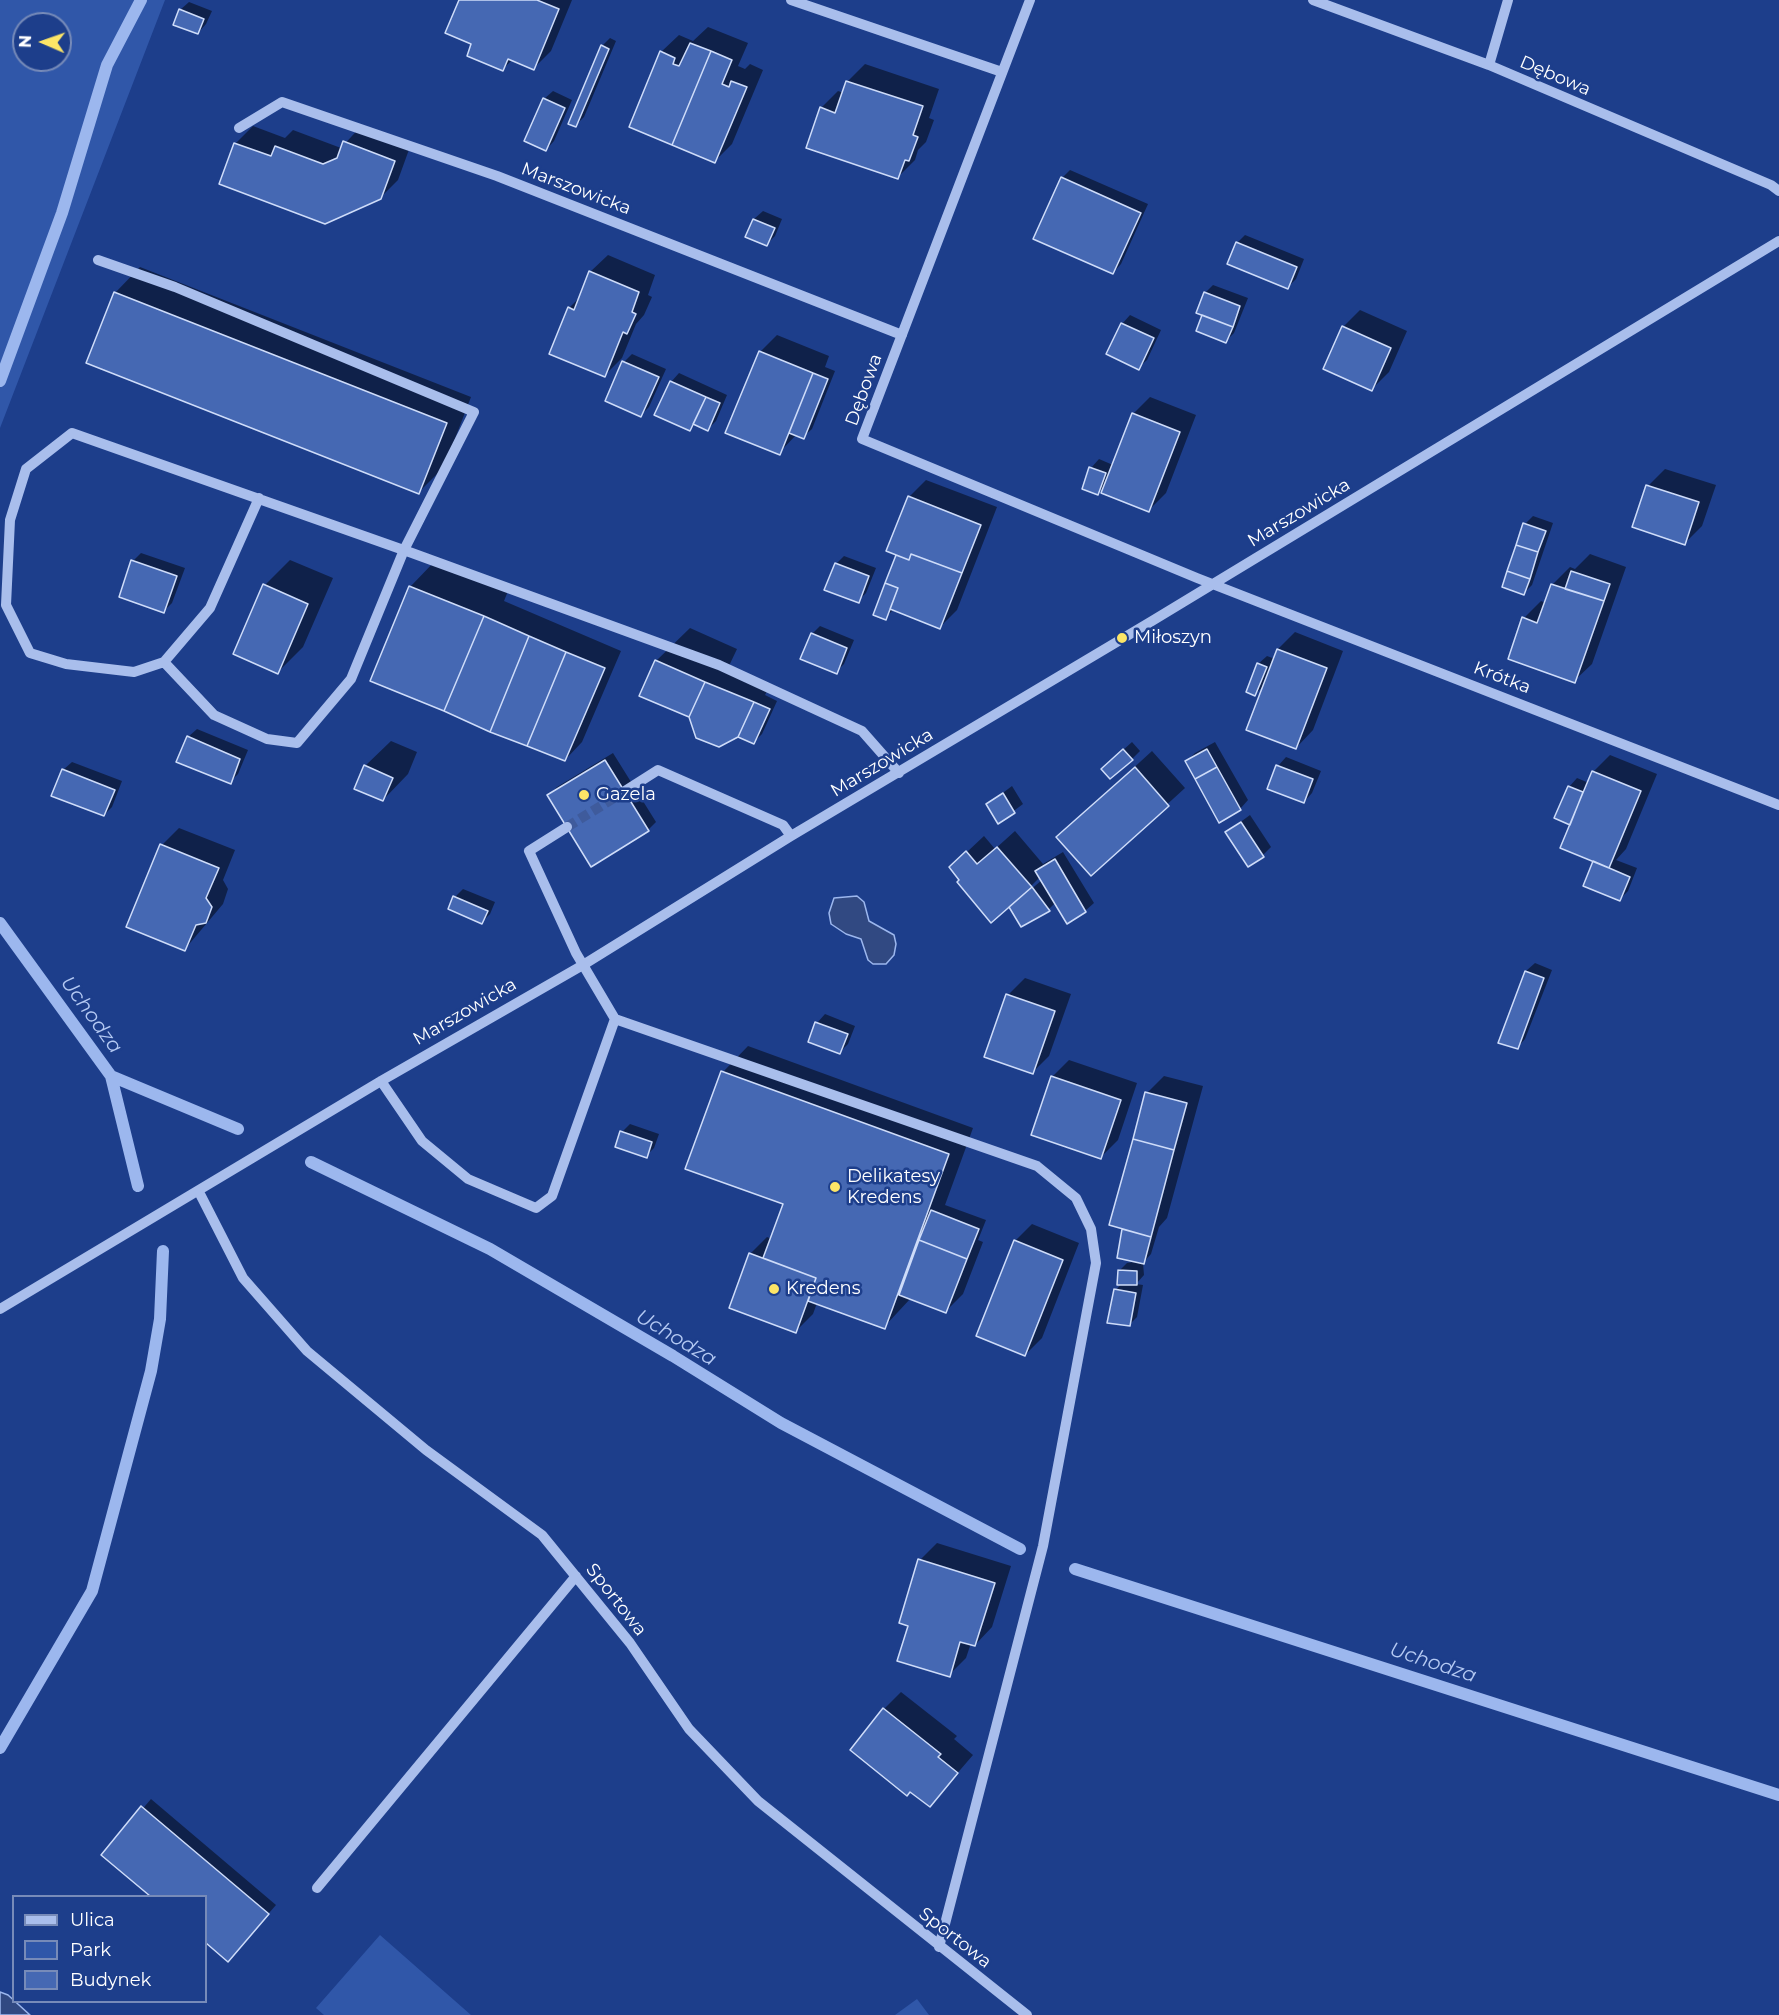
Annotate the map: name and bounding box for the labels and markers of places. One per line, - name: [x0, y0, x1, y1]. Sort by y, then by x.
- place label: Miłoszyn: [1134, 627, 1212, 649]
- marker: Miłoszyn: [1115, 631, 1129, 645]
- place label: Gazela: [596, 784, 656, 806]
- marker: Gazela: [577, 788, 591, 802]
- place label: Delikatesy Kredens: [847, 1166, 940, 1208]
- marker: Delikatesy Kredens: [828, 1180, 842, 1194]
- place label: Kredens: [786, 1278, 861, 1300]
- marker: Kredens: [767, 1282, 781, 1296]

